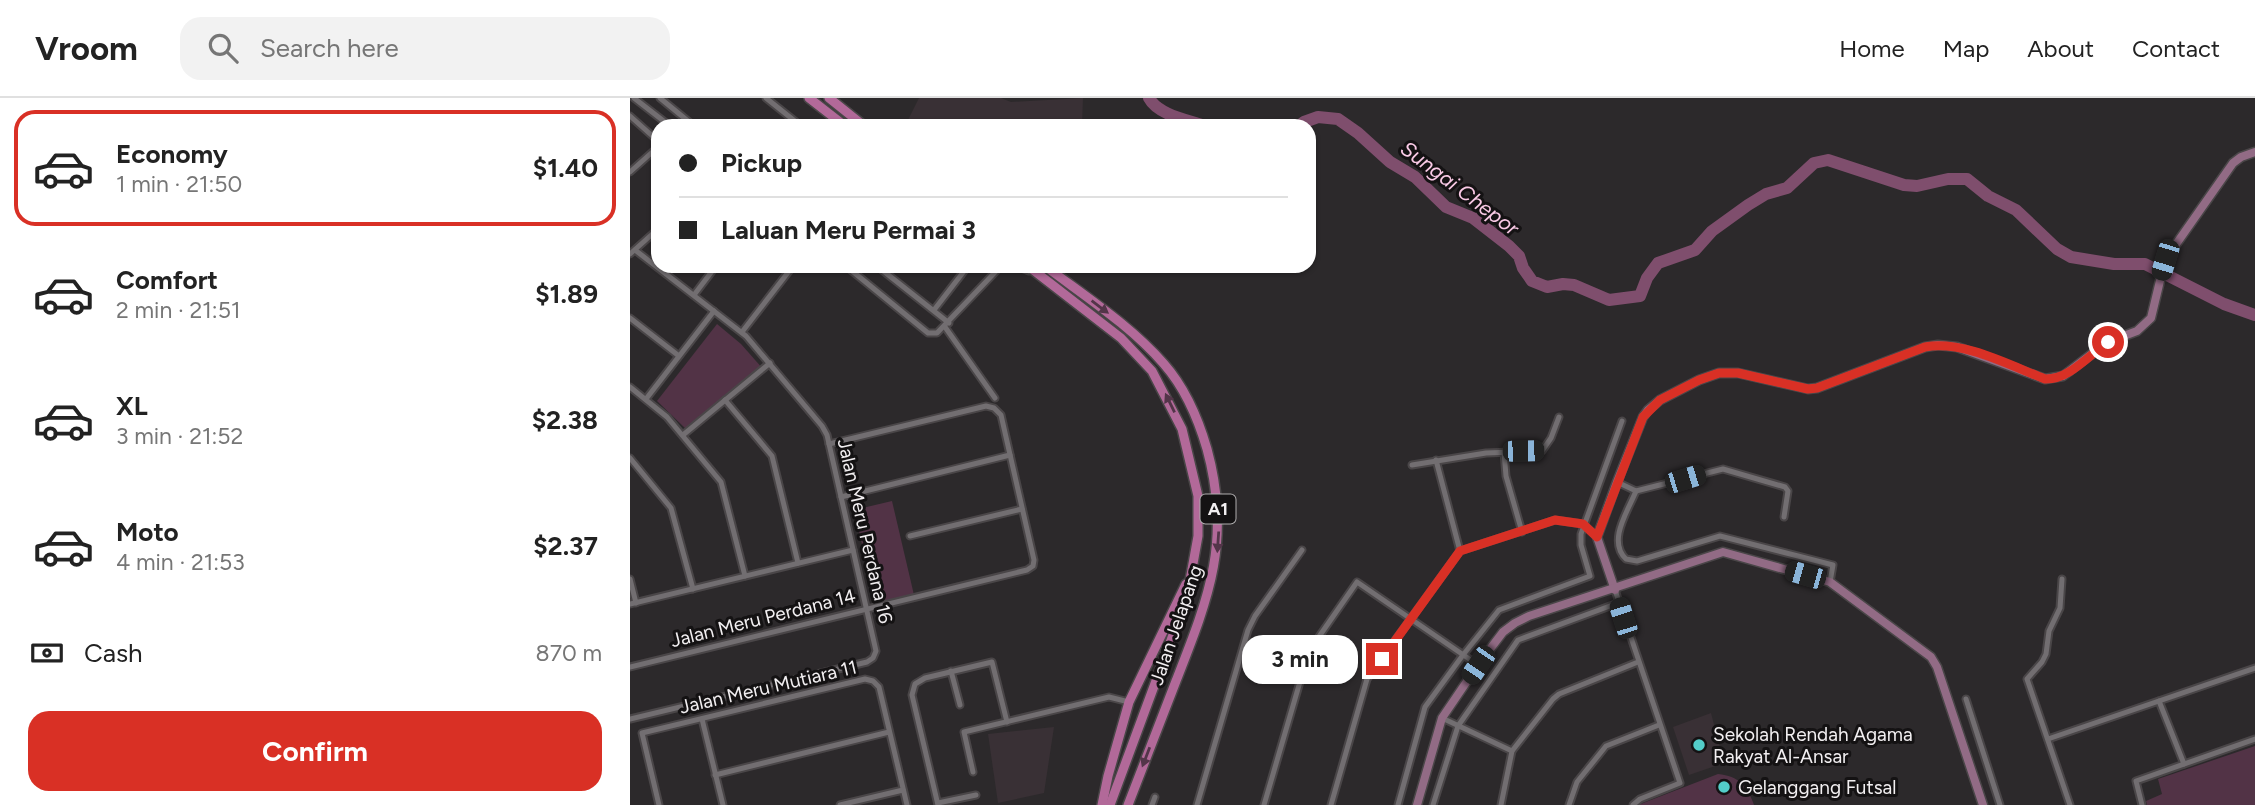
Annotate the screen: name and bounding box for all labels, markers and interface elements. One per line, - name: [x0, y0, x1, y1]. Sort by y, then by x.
- search box: [180, 17, 670, 80]
- text: Vroom: [35, 29, 138, 68]
- icon: search: [204, 29, 242, 67]
- text: Search here: [260, 32, 399, 64]
- text: Home: [1839, 34, 1905, 63]
- text: Map: [1943, 34, 1989, 63]
- text: About: [2027, 34, 2094, 63]
- text: Contact: [2132, 34, 2220, 63]
- water label: Sungai Chepor: [1396, 136, 1525, 241]
- icon: car: [32, 137, 95, 200]
- text: Economy: [116, 138, 228, 170]
- text: Pickup: [721, 147, 802, 179]
- text: $1.40: [533, 152, 598, 184]
- text: 1 min · 21:50: [116, 170, 242, 198]
- text: Laluan Meru Permai 3: [721, 214, 976, 246]
- car: [2149, 237, 2182, 283]
- icon: car: [32, 263, 95, 326]
- text: Comfort: [116, 264, 218, 296]
- text: $1.89: [535, 278, 598, 310]
- text: 2 min · 21:51: [116, 296, 240, 324]
- one-way arrow: [1090, 300, 1108, 315]
- route start: [2092, 326, 2124, 358]
- icon: car: [32, 389, 95, 452]
- text: XL: [116, 390, 148, 422]
- one-way arrow: [1164, 393, 1175, 413]
- text: $2.38: [532, 404, 598, 436]
- text: 3 min · 21:52: [116, 422, 243, 450]
- street label: Jalan Meru Perdana 16: [833, 436, 897, 626]
- car: [1502, 440, 1545, 462]
- car: [1662, 463, 1709, 495]
- road number: A1: [1200, 494, 1236, 524]
- icon: car: [32, 515, 95, 578]
- text: Moto: [116, 516, 179, 548]
- text: $2.37: [533, 530, 598, 562]
- one-way arrow: [1212, 531, 1223, 553]
- text: 4 min · 21:53: [116, 548, 245, 576]
- car: [1782, 559, 1829, 591]
- street label: Jalan Jelapang: [1145, 562, 1207, 688]
- street label: Jalan Meru Perdana 14: [668, 584, 858, 652]
- car: [1607, 595, 1640, 641]
- icon: cash: [28, 634, 66, 672]
- callout: 3 min: [1242, 634, 1358, 684]
- text: Cash: [84, 637, 143, 669]
- text: 870 m: [536, 639, 602, 667]
- car: [1458, 642, 1499, 688]
- route end: [1366, 643, 1398, 675]
- text: 3 min: [1271, 645, 1329, 673]
- street label: Jalan Meru Mutiara 11: [677, 655, 859, 719]
- button: Confirm: [28, 711, 602, 791]
- place label: Sekolah Rendah Agama Rakyat Al-Ansar: [1713, 723, 1913, 768]
- marker: Sekolah Rendah Agama Rakyat Al-Ansar: [1691, 737, 1707, 753]
- one-way arrow: [1141, 747, 1152, 768]
- place label: Gelanggang Futsal: [1738, 776, 1896, 799]
- marker: Gelanggang Futsal: [1716, 779, 1732, 795]

